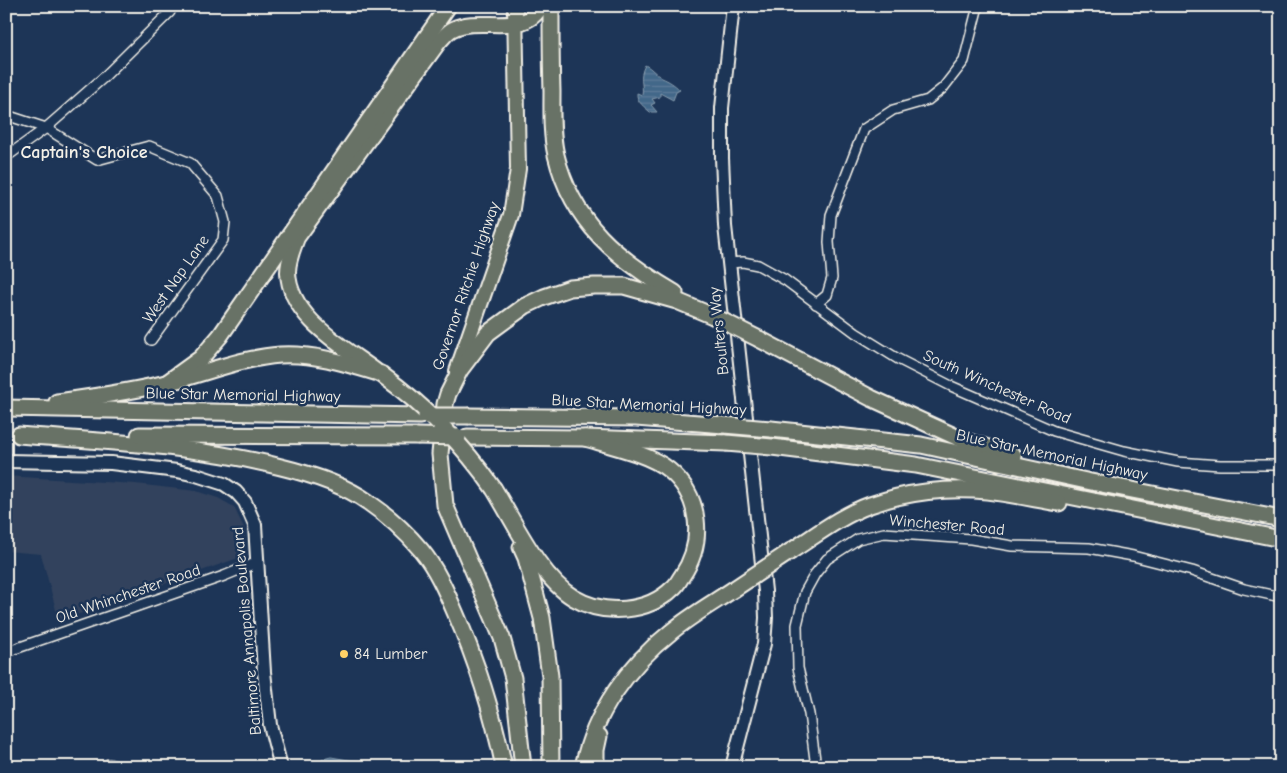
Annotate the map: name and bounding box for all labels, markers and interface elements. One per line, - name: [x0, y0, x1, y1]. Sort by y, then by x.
- district label: Captain's Choice: [20, 142, 148, 163]
- street label: Governor Ritchie Highway: [429, 199, 504, 373]
- street label: West Nap Lane: [139, 232, 213, 326]
- street label: Boulters Way: [705, 285, 733, 376]
- street label: South Winchester Road: [920, 346, 1074, 428]
- street label: Blue Star Memorial Highway: [145, 384, 341, 406]
- street label: Blue Star Memorial Highway: [551, 391, 748, 419]
- street label: Blue Star Memorial Highway: [955, 426, 1150, 484]
- street label: Winchester Road: [889, 511, 1005, 539]
- street label: Baltimore Annapolis Boulevard: [229, 526, 265, 736]
- street label: Old Whinchester Road: [53, 561, 203, 627]
- place label: 84 Lumber: [354, 645, 428, 663]
- marker: 84 Lumber: [338, 648, 350, 660]

